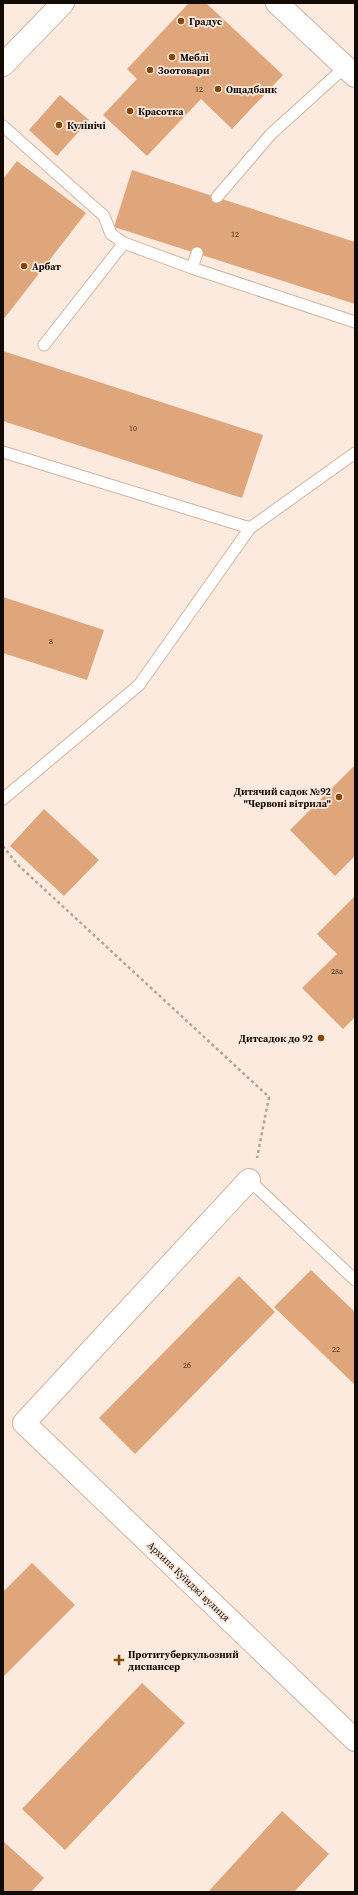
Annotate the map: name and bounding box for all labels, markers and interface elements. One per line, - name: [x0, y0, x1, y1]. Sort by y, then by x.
- place label: Градус: [189, 15, 222, 28]
- marker: Градус: [176, 16, 186, 26]
- place label: Меблі: [180, 51, 209, 64]
- marker: Меблі: [167, 52, 177, 62]
- place label: Зоотовари: [158, 64, 210, 77]
- marker: Зоотовари: [145, 65, 155, 75]
- place label: Ощадбанк: [226, 83, 277, 96]
- house number: 12: [195, 84, 203, 95]
- marker: Ощадбанк: [213, 84, 223, 94]
- place label: Красотка: [138, 105, 184, 118]
- marker: Красотка: [125, 106, 135, 116]
- place label: Кулінічі: [67, 119, 106, 132]
- marker: Кулінічі: [54, 120, 64, 130]
- house number: 12: [231, 229, 239, 240]
- place label: Арбат: [32, 260, 61, 273]
- marker: Арбат: [19, 261, 29, 271]
- house number: 10: [129, 423, 137, 434]
- house number: 8: [49, 636, 53, 647]
- place label: Дитячий садок №92 "Червонi вiтрила": [234, 785, 332, 810]
- marker: Дитячий садок №92 "Червонi вiтрила": [334, 792, 344, 802]
- house number: 28а: [331, 966, 344, 977]
- place label: Дитсадок до 92: [239, 1032, 314, 1045]
- marker: Дитсадок до 92: [316, 1033, 326, 1043]
- house number: 22: [332, 1344, 340, 1355]
- house number: 26: [183, 1360, 191, 1371]
- street label: Архипа Куїнджі вулиця: [145, 1539, 233, 1624]
- place label: Протитуберкульозний диспансер: [128, 1648, 239, 1673]
- marker: Протитуберкульозний диспансер: [113, 1654, 125, 1666]

